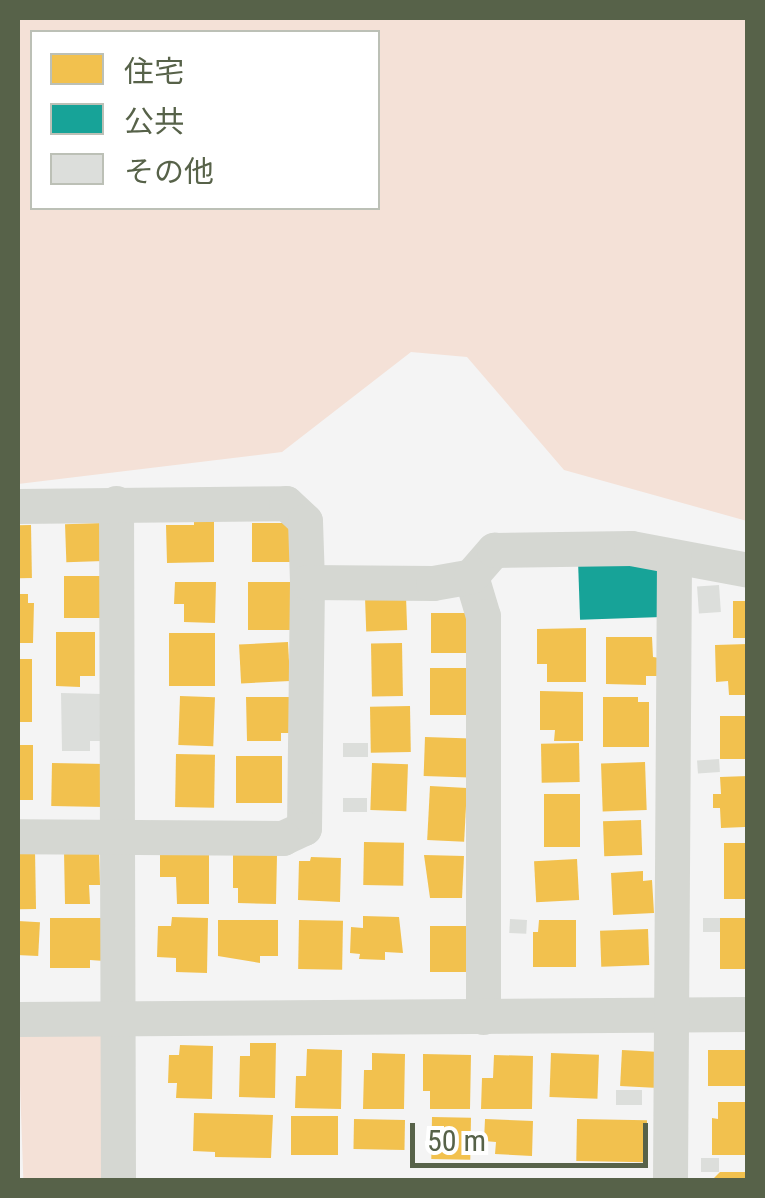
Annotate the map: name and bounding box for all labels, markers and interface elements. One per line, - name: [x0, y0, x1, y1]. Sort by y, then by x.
- legend: [30, 30, 380, 210]
- text: 住宅: [124, 54, 184, 89]
- text: 公共: [124, 104, 184, 139]
- text: その他: [124, 154, 214, 189]
- scale bar: [415, 1103, 652, 1165]
- text: 50 m: [427, 1123, 486, 1158]

